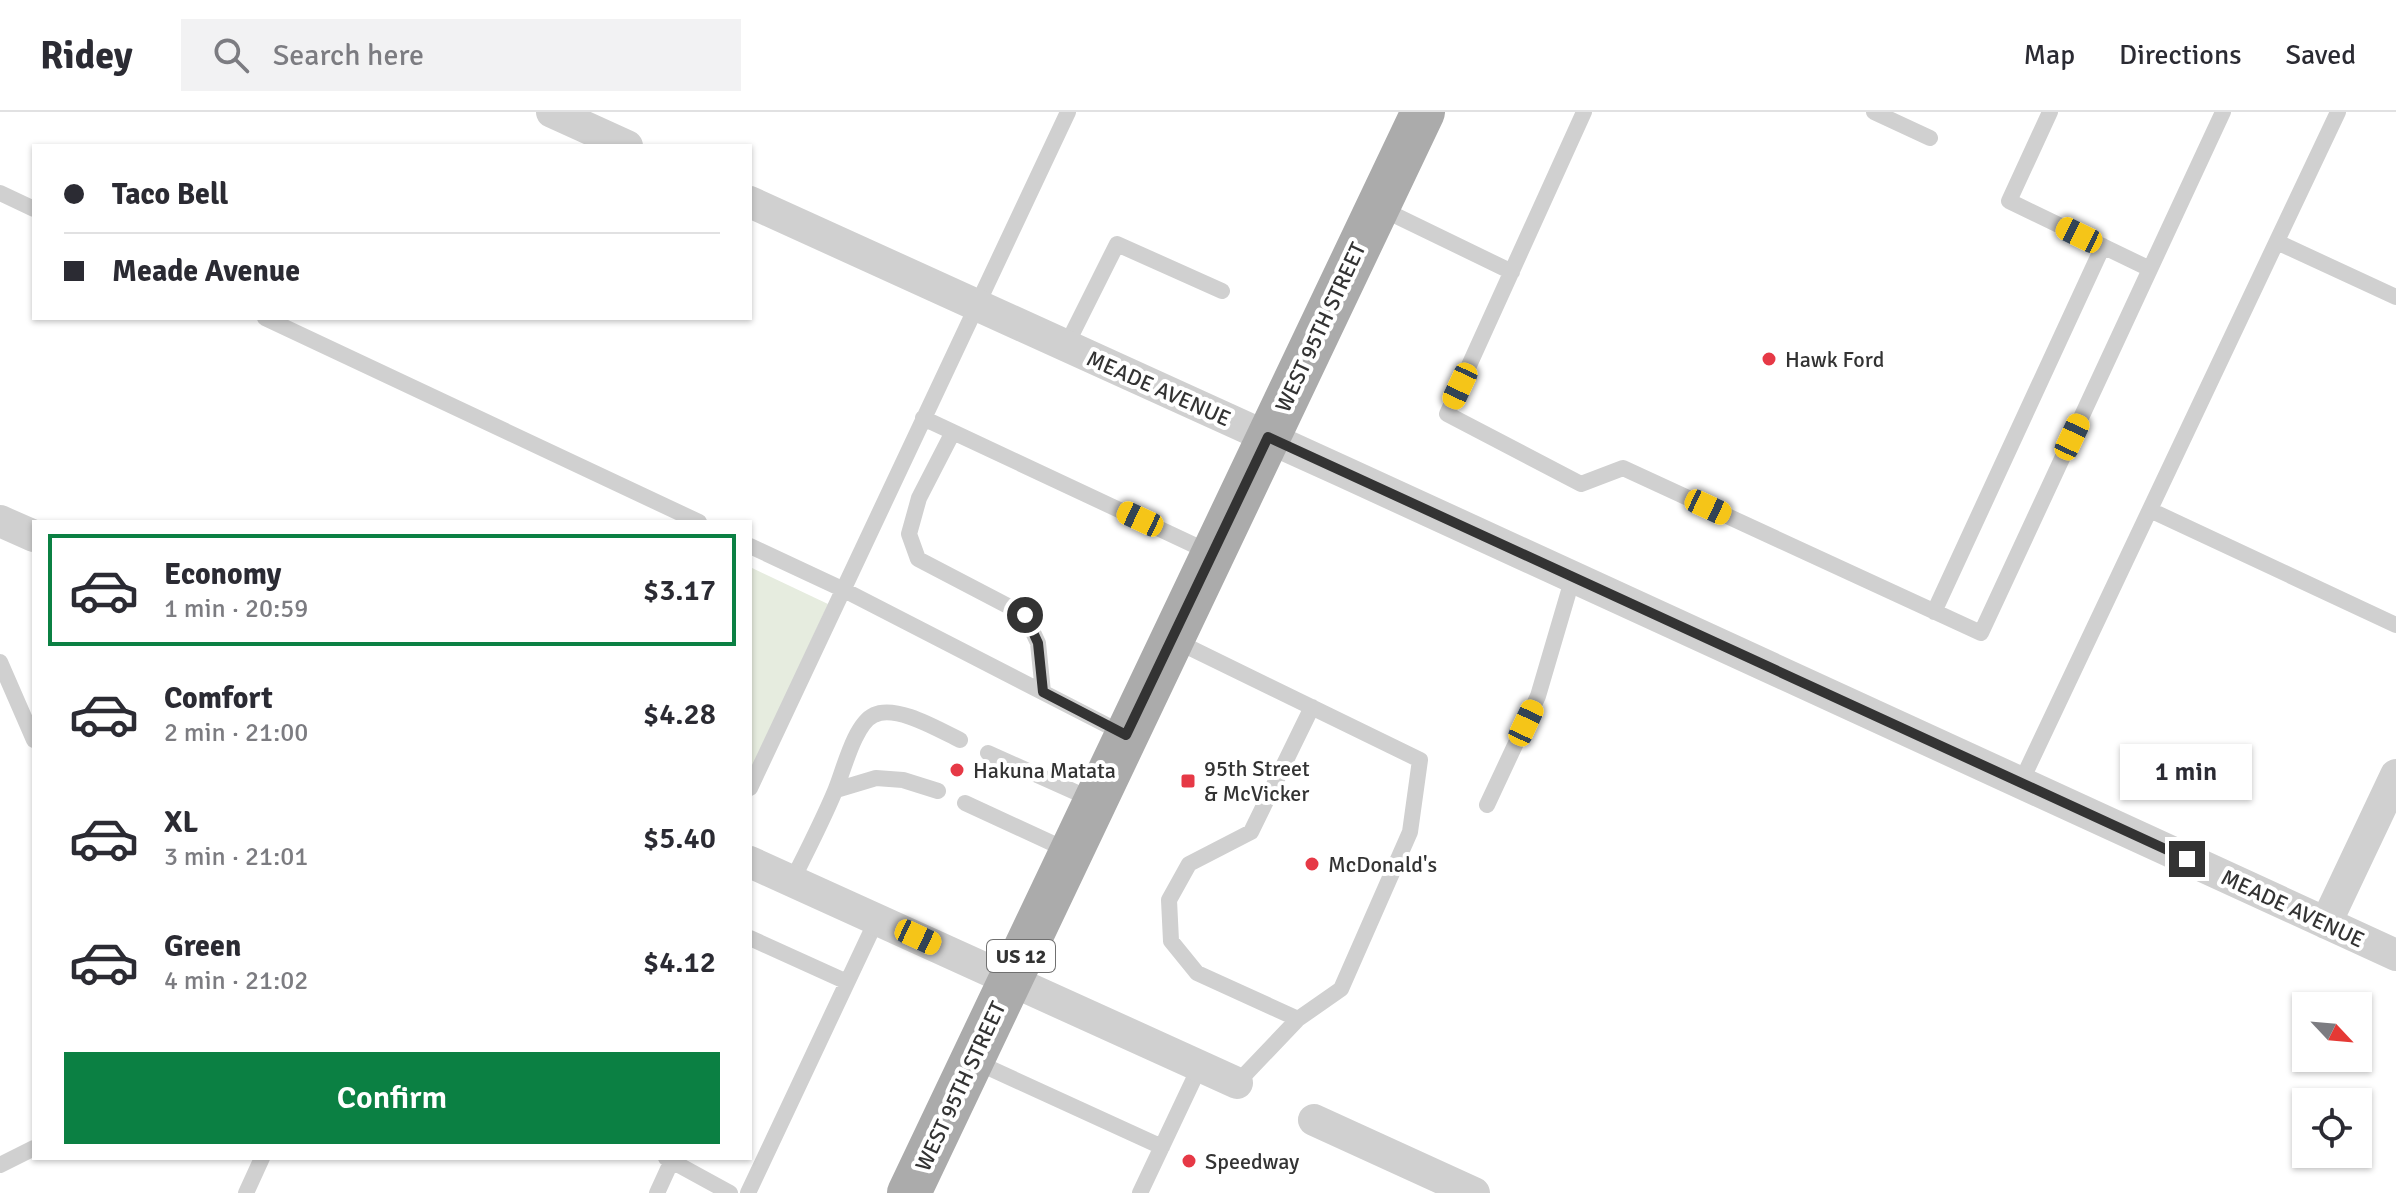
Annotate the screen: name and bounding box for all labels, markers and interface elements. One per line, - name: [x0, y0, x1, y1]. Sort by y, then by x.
- search box: [181, 19, 741, 91]
- text: Ridey: [40, 32, 133, 79]
- icon: search: [209, 33, 253, 77]
- text: Search here: [273, 37, 424, 74]
- text: Map: [2023, 38, 2075, 72]
- text: Directions: [2119, 38, 2241, 72]
- text: Saved: [2285, 38, 2356, 72]
- text: Taco Bell: [112, 176, 229, 213]
- car: [2052, 214, 2106, 256]
- street label: WEST 95TH STREET: [1269, 238, 1372, 416]
- text: Meade Avenue: [112, 253, 300, 290]
- street label: MEADE AVENUE: [1083, 345, 1235, 432]
- place label: Hawk Ford: [1785, 346, 1884, 373]
- marker: Hawk Ford: [1760, 350, 1778, 368]
- car: [1439, 359, 1481, 413]
- car: [2051, 410, 2093, 464]
- car: [1681, 486, 1735, 528]
- car: [1113, 498, 1167, 540]
- icon: car: [68, 554, 140, 626]
- text: Economy: [164, 556, 281, 593]
- text: $3.17: [643, 572, 716, 609]
- text: 1 min · 20:59: [164, 593, 308, 625]
- route start: [1007, 597, 1043, 633]
- icon: car: [68, 678, 140, 750]
- text: Comfort: [164, 680, 273, 717]
- text: $4.28: [643, 696, 716, 733]
- car: [1505, 696, 1547, 750]
- text: 2 min · 21:00: [164, 717, 308, 749]
- callout: 1 min: [2121, 743, 2253, 799]
- place label: 95th Street & McVicker: [1204, 755, 1310, 807]
- text: 1 min: [2155, 756, 2217, 788]
- place label: Hakuna Matata: [973, 757, 1116, 784]
- marker: Hakuna Matata: [948, 761, 966, 779]
- marker: 95th Street & McVicker: [1179, 772, 1197, 790]
- icon: car: [68, 802, 140, 874]
- text: XL: [164, 804, 198, 841]
- text: $5.40: [643, 820, 716, 857]
- text: 3 min · 21:01: [164, 841, 308, 873]
- route end: [2169, 841, 2205, 877]
- place label: McDonald's: [1328, 851, 1437, 878]
- marker: McDonald's: [1303, 855, 1321, 873]
- street label: MEADE AVENUE: [2217, 864, 2369, 953]
- car: [891, 916, 945, 958]
- icon: car: [68, 926, 140, 998]
- text: Green: [164, 928, 241, 965]
- road number: US 12: [987, 940, 1055, 972]
- text: $4.12: [643, 944, 716, 981]
- text: 4 min · 21:02: [164, 965, 308, 997]
- north arrow: [2292, 992, 2372, 1072]
- map controls: [2292, 992, 2372, 1168]
- street label: WEST 95TH STREET: [909, 997, 1012, 1175]
- button: Confirm: [64, 1052, 720, 1144]
- button: locate: [2292, 1088, 2372, 1168]
- place label: Speedway: [1205, 1148, 1300, 1175]
- marker: Speedway: [1180, 1152, 1198, 1170]

